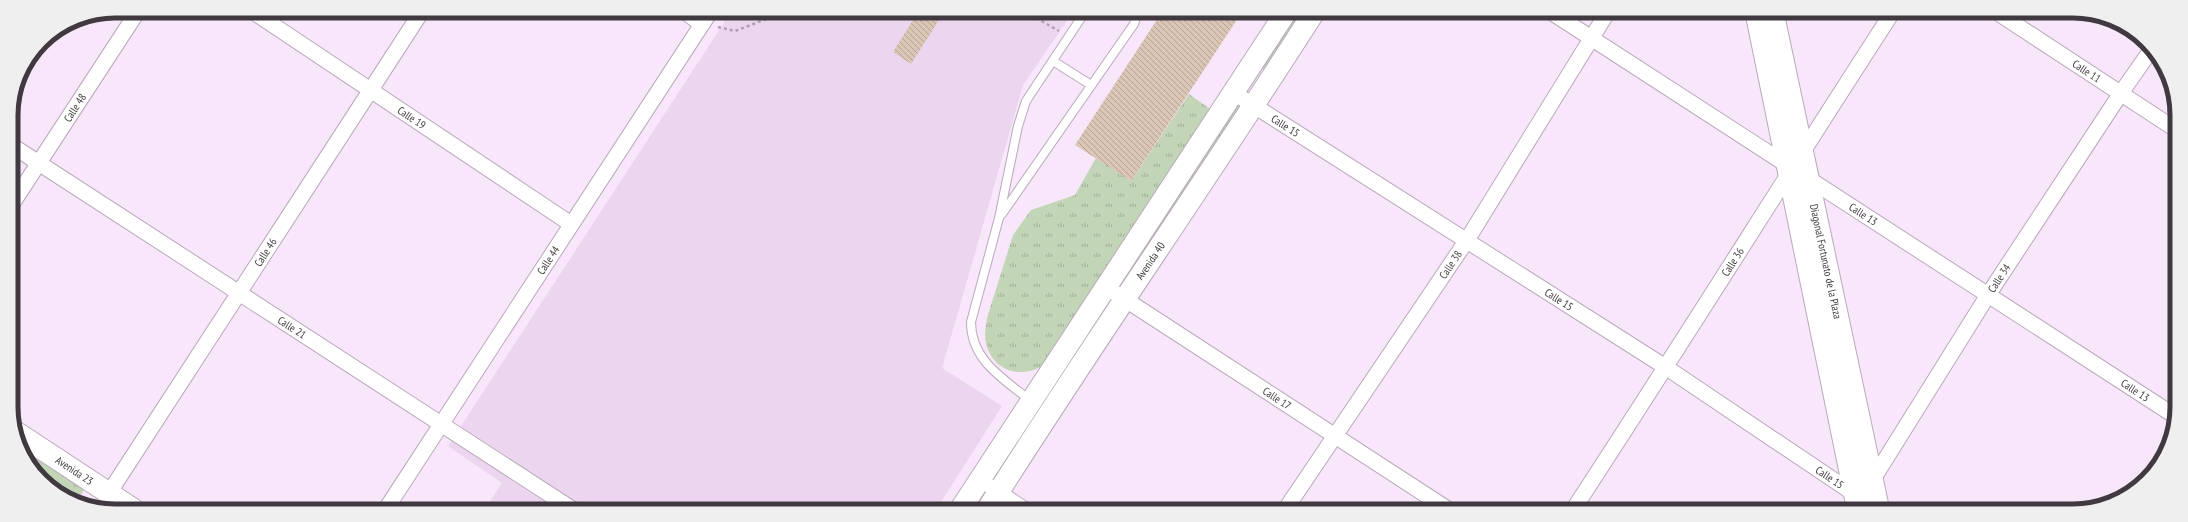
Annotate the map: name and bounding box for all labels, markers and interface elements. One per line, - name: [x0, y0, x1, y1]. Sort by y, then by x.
- street label: Calle 11: [2070, 57, 2104, 86]
- street label: Calle 48: [60, 91, 89, 125]
- street label: Calle 19: [395, 103, 429, 132]
- street label: Calle 15: [1269, 111, 1302, 140]
- street label: Calle 13: [1846, 200, 1880, 229]
- street label: Diagonal Fortunato de la Plaza: [1807, 203, 1845, 320]
- street label: Calle 46: [251, 235, 280, 269]
- street label: Avenida 40: [1133, 239, 1168, 282]
- street label: Calle 44: [534, 243, 563, 277]
- street label: Calle 36: [1718, 245, 1747, 279]
- street label: Calle 38: [1436, 248, 1465, 281]
- street label: Calle 34: [1985, 261, 2014, 295]
- street label: Calle 15: [1542, 285, 1576, 314]
- street label: Calle 21: [275, 313, 309, 342]
- street label: Calle 13: [2118, 376, 2152, 405]
- street label: Calle 17: [1260, 384, 1294, 413]
- street label: Avenida 23: [53, 453, 96, 488]
- street label: Calle 15: [1813, 463, 1847, 492]

